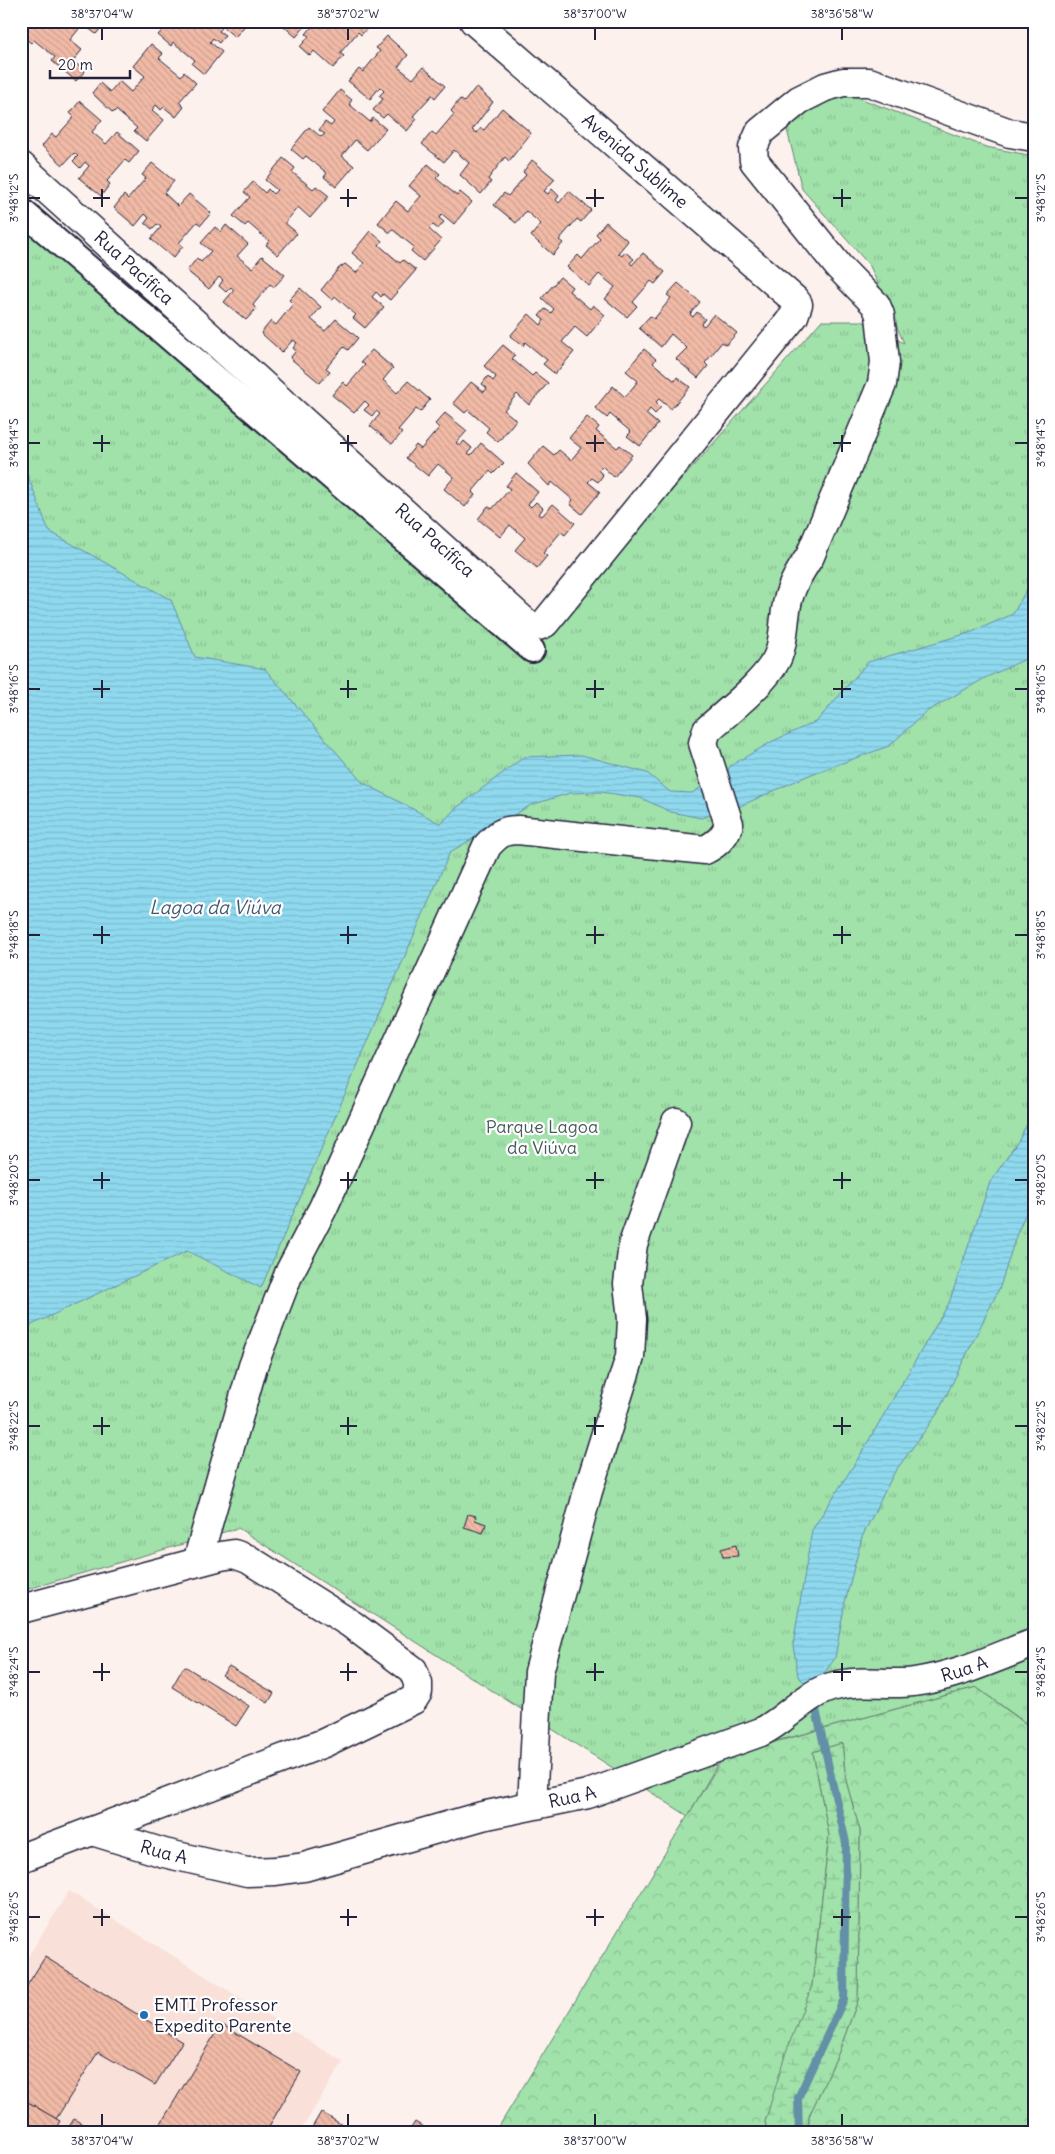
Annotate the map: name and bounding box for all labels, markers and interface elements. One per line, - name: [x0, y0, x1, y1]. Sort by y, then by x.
- text: 38°37'04"W: [71, 6, 133, 21]
- text: 38°37'02"W: [317, 6, 379, 21]
- text: 38°37'00"W: [563, 6, 627, 21]
- text: 38°36'58"W: [811, 6, 873, 21]
- scale bar: [50, 48, 130, 80]
- text: 20 m: [58, 55, 93, 74]
- street label: Avenida Sublime: [577, 108, 693, 213]
- text: 3°48'12"S: [6, 173, 21, 222]
- text: 3°48'12"S: [1033, 173, 1048, 222]
- street label: Rua Pacífica: [89, 226, 179, 310]
- text: 3°48'14"S: [6, 418, 21, 468]
- text: 3°48'14"S: [1033, 418, 1048, 468]
- street label: Rua Pacífica: [390, 498, 480, 582]
- text: 3°48'16"S: [6, 664, 21, 714]
- text: 3°48'16"S: [1033, 664, 1048, 714]
- water label: Lagoa da Viúva: [149, 895, 282, 919]
- text: 3°48'18"S: [6, 910, 21, 960]
- text: 3°48'18"S: [1033, 910, 1048, 960]
- park label: Parque Lagoa da Viúva: [486, 1115, 598, 1159]
- text: 3°48'20"S: [6, 1154, 21, 1206]
- text: 3°48'20"S: [1033, 1154, 1048, 1206]
- text: 3°48'22"S: [6, 1400, 21, 1451]
- text: 3°48'22"S: [1033, 1400, 1048, 1451]
- text: 3°48'24"S: [6, 1646, 21, 1697]
- text: 3°48'24"S: [1033, 1646, 1048, 1697]
- street label: Rua A: [938, 1650, 991, 1687]
- street label: Rua A: [546, 1780, 599, 1813]
- street label: Rua A: [138, 1834, 190, 1869]
- text: 3°48'26"S: [6, 1891, 21, 1942]
- text: 3°48'26"S: [1033, 1891, 1048, 1942]
- place label: EMTI Professor Expedito Parente: [154, 1993, 291, 2037]
- marker: EMTI Professor Expedito Parente: [138, 2009, 150, 2021]
- text: 38°37'04"W: [71, 2133, 133, 2148]
- text: 38°37'02"W: [317, 2133, 379, 2148]
- text: 38°37'00"W: [563, 2133, 627, 2148]
- text: 38°36'58"W: [811, 2133, 873, 2148]

